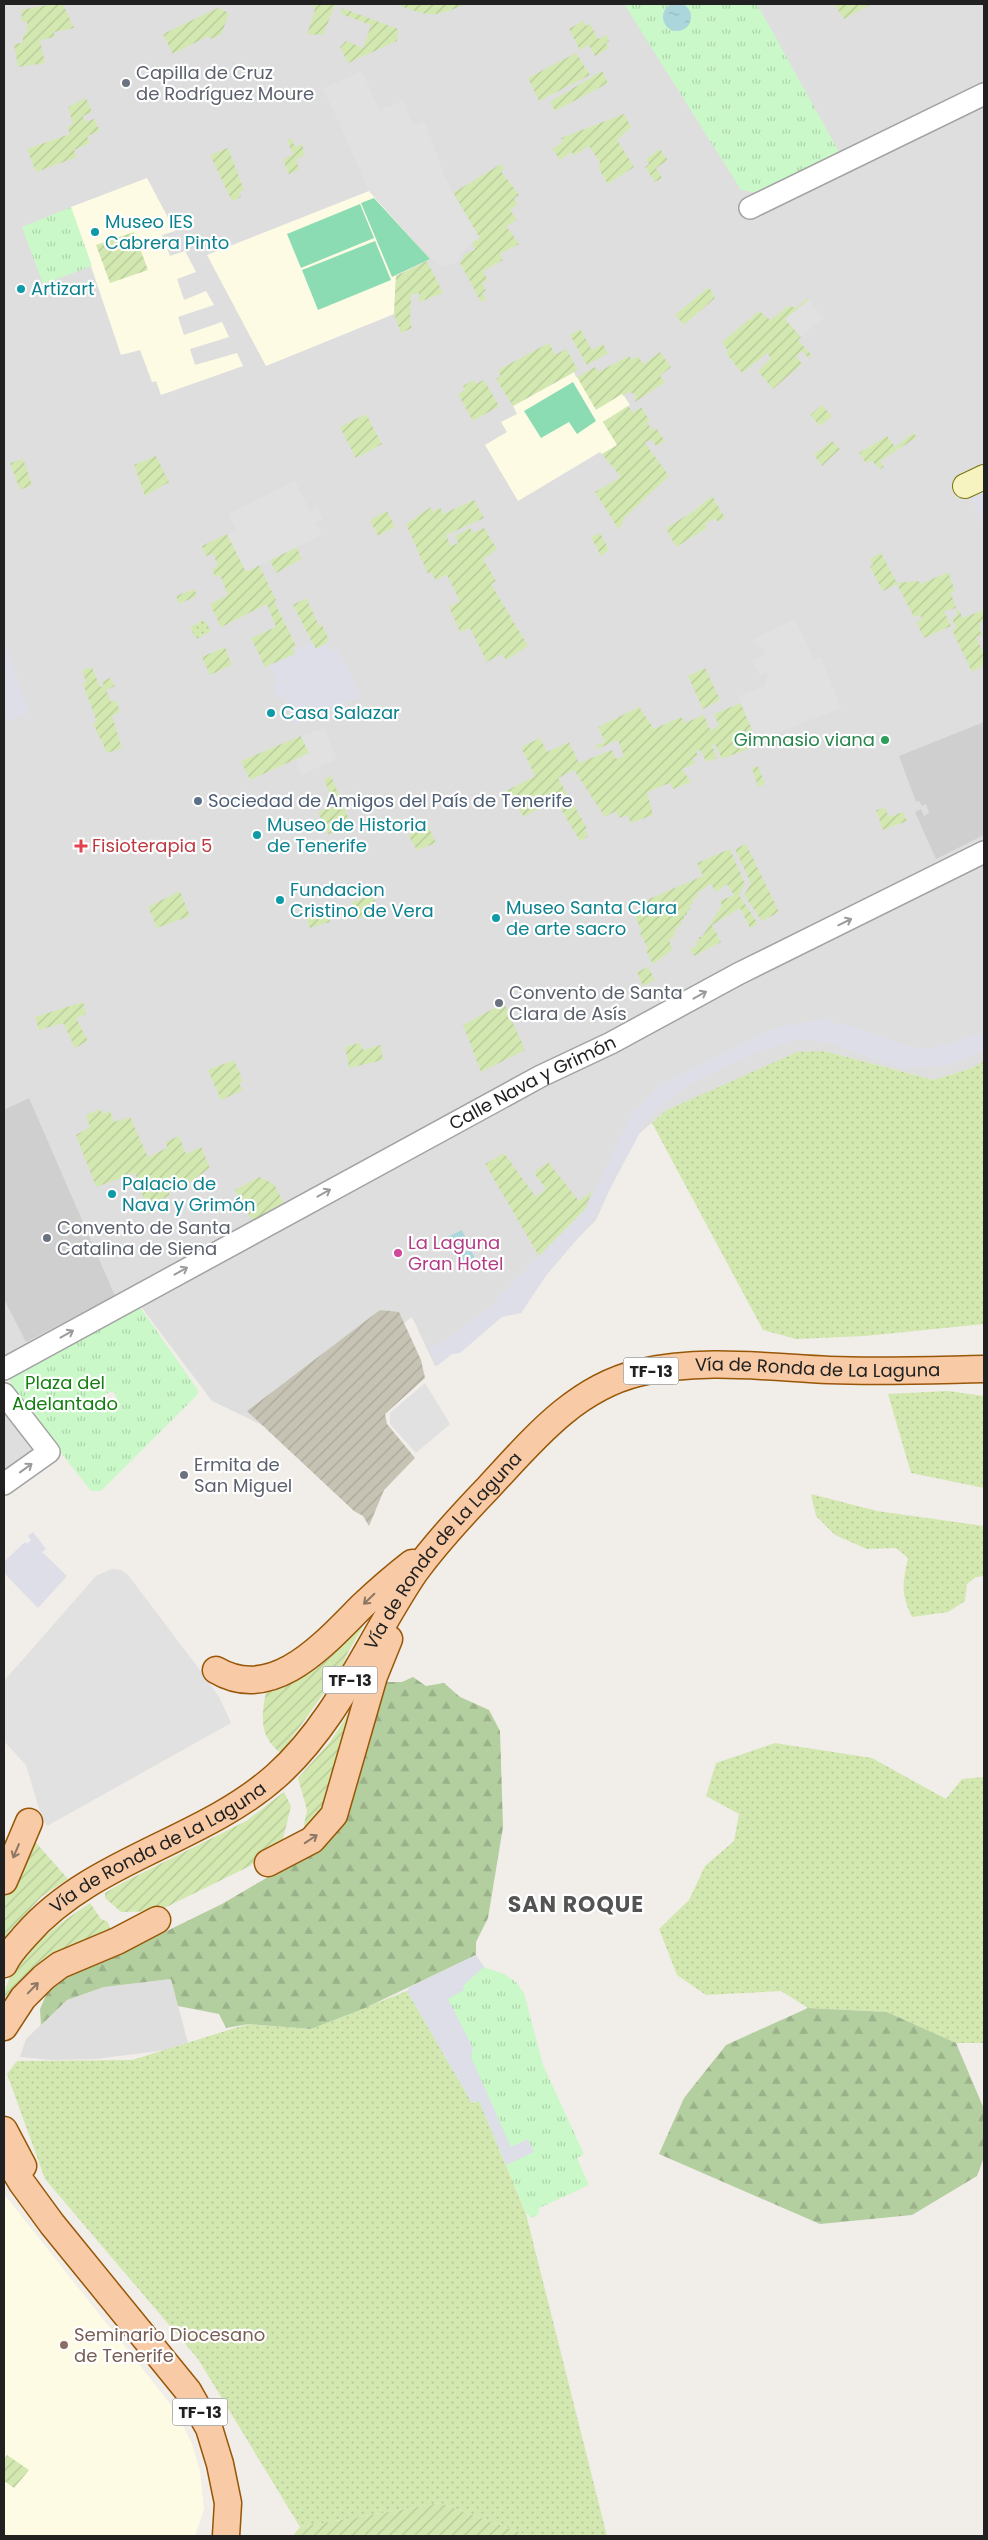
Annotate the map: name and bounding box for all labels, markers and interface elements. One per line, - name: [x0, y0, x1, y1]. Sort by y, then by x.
- place label: Capilla de Cruz de Rodríguez Moure: [136, 60, 314, 106]
- marker: Capilla de Cruz de Rodríguez Moure: [120, 77, 132, 89]
- place label: Museo IES Cabrera Pinto: [105, 209, 229, 255]
- marker: Museo IES Cabrera Pinto: [89, 226, 101, 238]
- place label: Artizart: [31, 276, 94, 301]
- marker: Artizart: [15, 283, 27, 295]
- place label: Casa Salazar: [281, 700, 400, 725]
- marker: Casa Salazar: [265, 707, 277, 719]
- place label: Gimnasio viana: [734, 727, 875, 752]
- marker: Gimnasio viana: [879, 734, 891, 746]
- place label: Sociedad de Amigos del País de Tenerife: [208, 788, 573, 813]
- marker: Sociedad de Amigos del País de Tenerife: [192, 795, 204, 807]
- place label: Museo de Historia de Tenerife: [267, 812, 427, 858]
- marker: Museo de Historia de Tenerife: [251, 829, 263, 841]
- place label: Fisioterapia 5: [92, 833, 212, 858]
- marker: Fisioterapia 5: [74, 839, 88, 853]
- place label: Fundacion Cristino de Vera: [290, 877, 434, 923]
- marker: Fundacion Cristino de Vera: [274, 894, 286, 906]
- place label: Museo Santa Clara de arte sacro: [506, 895, 677, 941]
- marker: Museo Santa Clara de arte sacro: [490, 912, 502, 924]
- one-way arrow: [837, 917, 852, 926]
- place label: Convento de Santa Clara de Asís: [509, 980, 683, 1026]
- one-way arrow: [692, 990, 707, 999]
- marker: Convento de Santa Clara de Asís: [493, 997, 505, 1009]
- street label: Calle Nava y Grimón: [444, 1029, 620, 1136]
- place label: Palacio de Nava y Grimón: [122, 1171, 256, 1217]
- marker: Palacio de Nava y Grimón: [106, 1188, 118, 1200]
- one-way arrow: [316, 1188, 331, 1197]
- place label: Convento de Santa Catalina de Siena: [57, 1215, 231, 1261]
- place label: La Laguna Gran Hotel: [408, 1230, 503, 1276]
- marker: Convento de Santa Catalina de Siena: [41, 1232, 53, 1244]
- marker: La Laguna Gran Hotel: [392, 1247, 404, 1259]
- one-way arrow: [174, 1265, 188, 1275]
- one-way arrow: [59, 1329, 74, 1339]
- street label: Vía de Ronda de La Laguna: [695, 1352, 941, 1383]
- road number: TF-13: [624, 1358, 678, 1384]
- park label: Plaza del Adelantado: [12, 1370, 118, 1416]
- street label: Vía de Ronda de La Laguna: [358, 1446, 527, 1654]
- place label: Ermita de San Miguel: [194, 1452, 292, 1498]
- one-way arrow: [19, 1463, 33, 1473]
- marker: Ermita de San Miguel: [178, 1469, 190, 1481]
- one-way arrow: [363, 1593, 376, 1605]
- road number: TF-13: [322, 1666, 378, 1694]
- street label: Vía de Ronda de La Laguna: [44, 1776, 271, 1919]
- one-way arrow: [303, 1834, 317, 1844]
- one-way arrow: [11, 1844, 20, 1859]
- district label: SAN ROQUE: [508, 1889, 644, 1920]
- one-way arrow: [27, 1982, 39, 1994]
- place label: Seminario Diocesano de Tenerife: [74, 2322, 265, 2368]
- marker: Seminario Diocesano de Tenerife: [58, 2339, 70, 2351]
- road number: TF-13: [172, 2398, 228, 2426]

